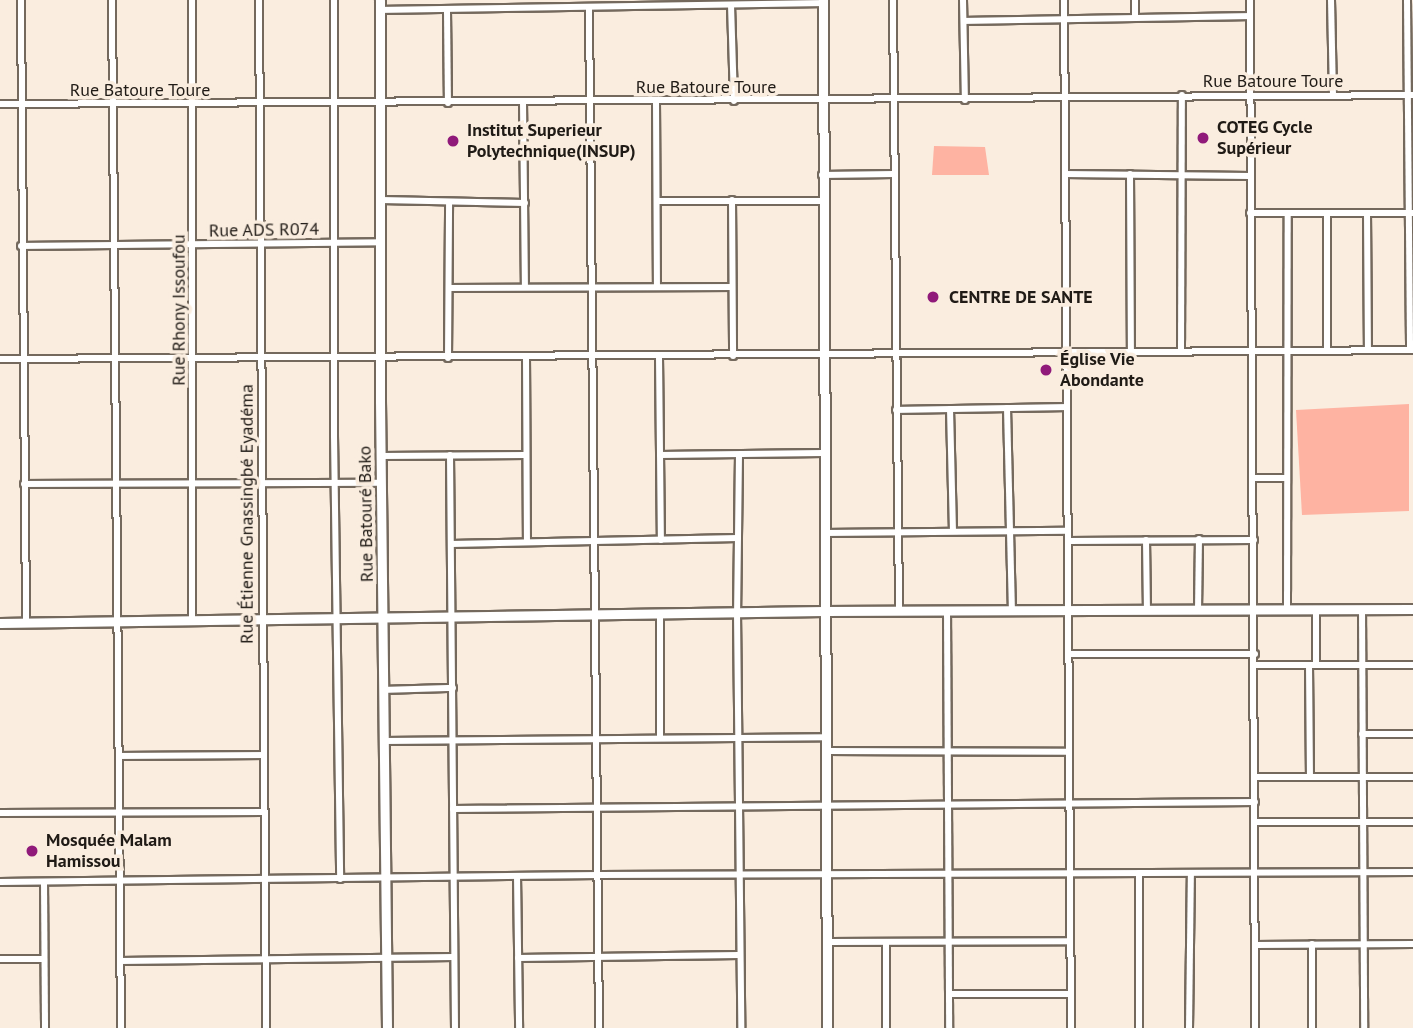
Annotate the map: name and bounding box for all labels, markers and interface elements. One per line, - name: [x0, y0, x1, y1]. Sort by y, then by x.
- street label: Rue Batoure Toure: [1202, 70, 1344, 92]
- street label: Rue Batoure Toure: [635, 76, 777, 98]
- street label: Rue Batoure Toure: [69, 79, 211, 101]
- place label: COTEG Cycle Supérieur: [1217, 117, 1313, 160]
- place label: Institut Superieur Polytechnique(INSUP): [467, 120, 636, 162]
- marker: COTEG Cycle Supérieur: [1195, 130, 1211, 146]
- marker: Institut Superieur Polytechnique(INSUP): [445, 133, 461, 149]
- street label: Rue ADS R074: [208, 218, 320, 242]
- street label: Rue Rhony Issoufou: [168, 234, 190, 386]
- place label: CENTRE DE SANTE: [949, 286, 1093, 308]
- marker: CENTRE DE SANTE: [923, 287, 943, 307]
- place label: Église Vie Abondante: [1060, 349, 1144, 392]
- marker: Église Vie Abondante: [1038, 362, 1054, 378]
- street label: Rue Étienne Gnassingbé Eyadéma: [236, 384, 258, 644]
- street label: Rue Batouré Bako: [354, 446, 378, 582]
- place label: Mosquée Malam Hamissou: [46, 830, 172, 872]
- marker: Mosquée Malam Hamissou: [24, 843, 40, 859]

